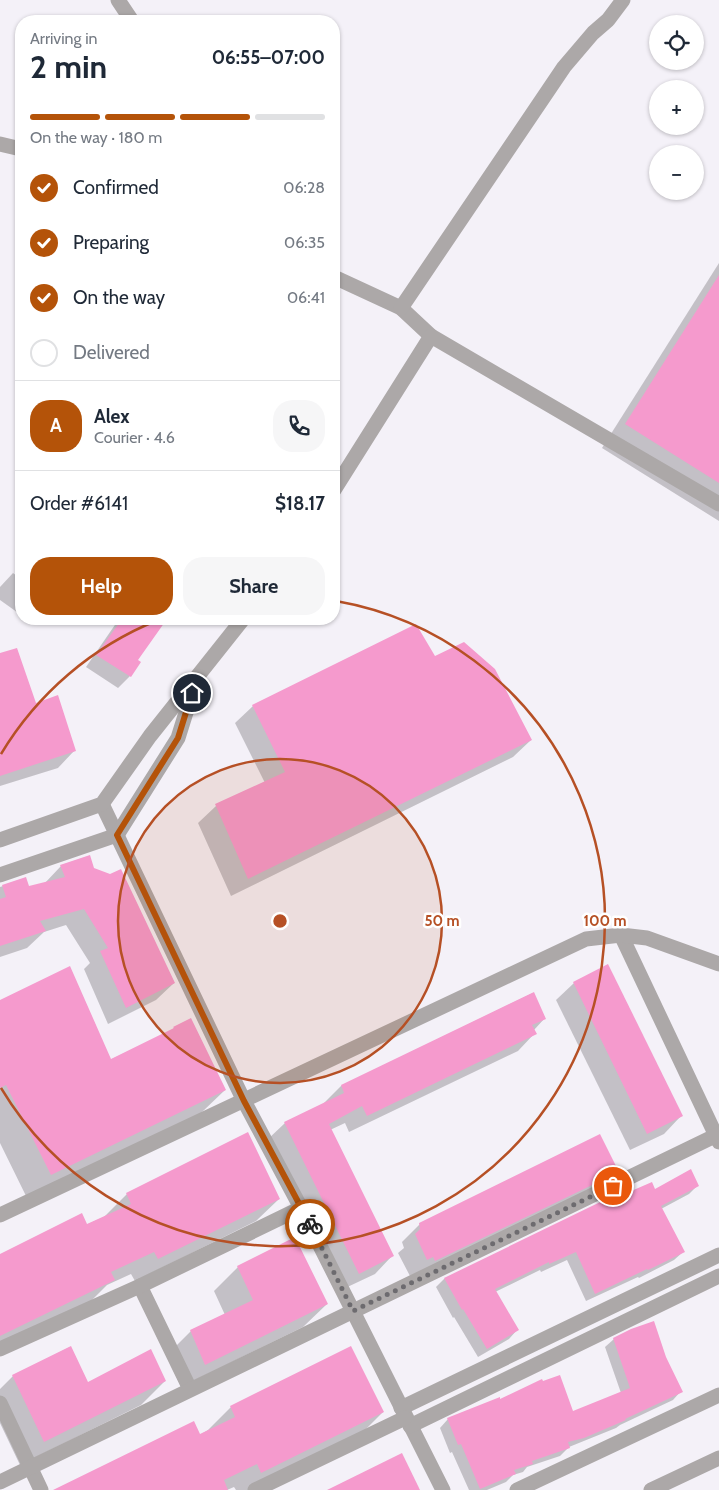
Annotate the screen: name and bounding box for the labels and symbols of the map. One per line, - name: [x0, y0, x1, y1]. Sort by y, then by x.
- pin: [171, 672, 213, 714]
- centre of rings: [271, 912, 289, 930]
- text: 50 m: [424, 912, 460, 930]
- text: 100 m: [583, 912, 627, 930]
- pin: [592, 1165, 634, 1207]
- courier: [285, 1199, 335, 1249]

